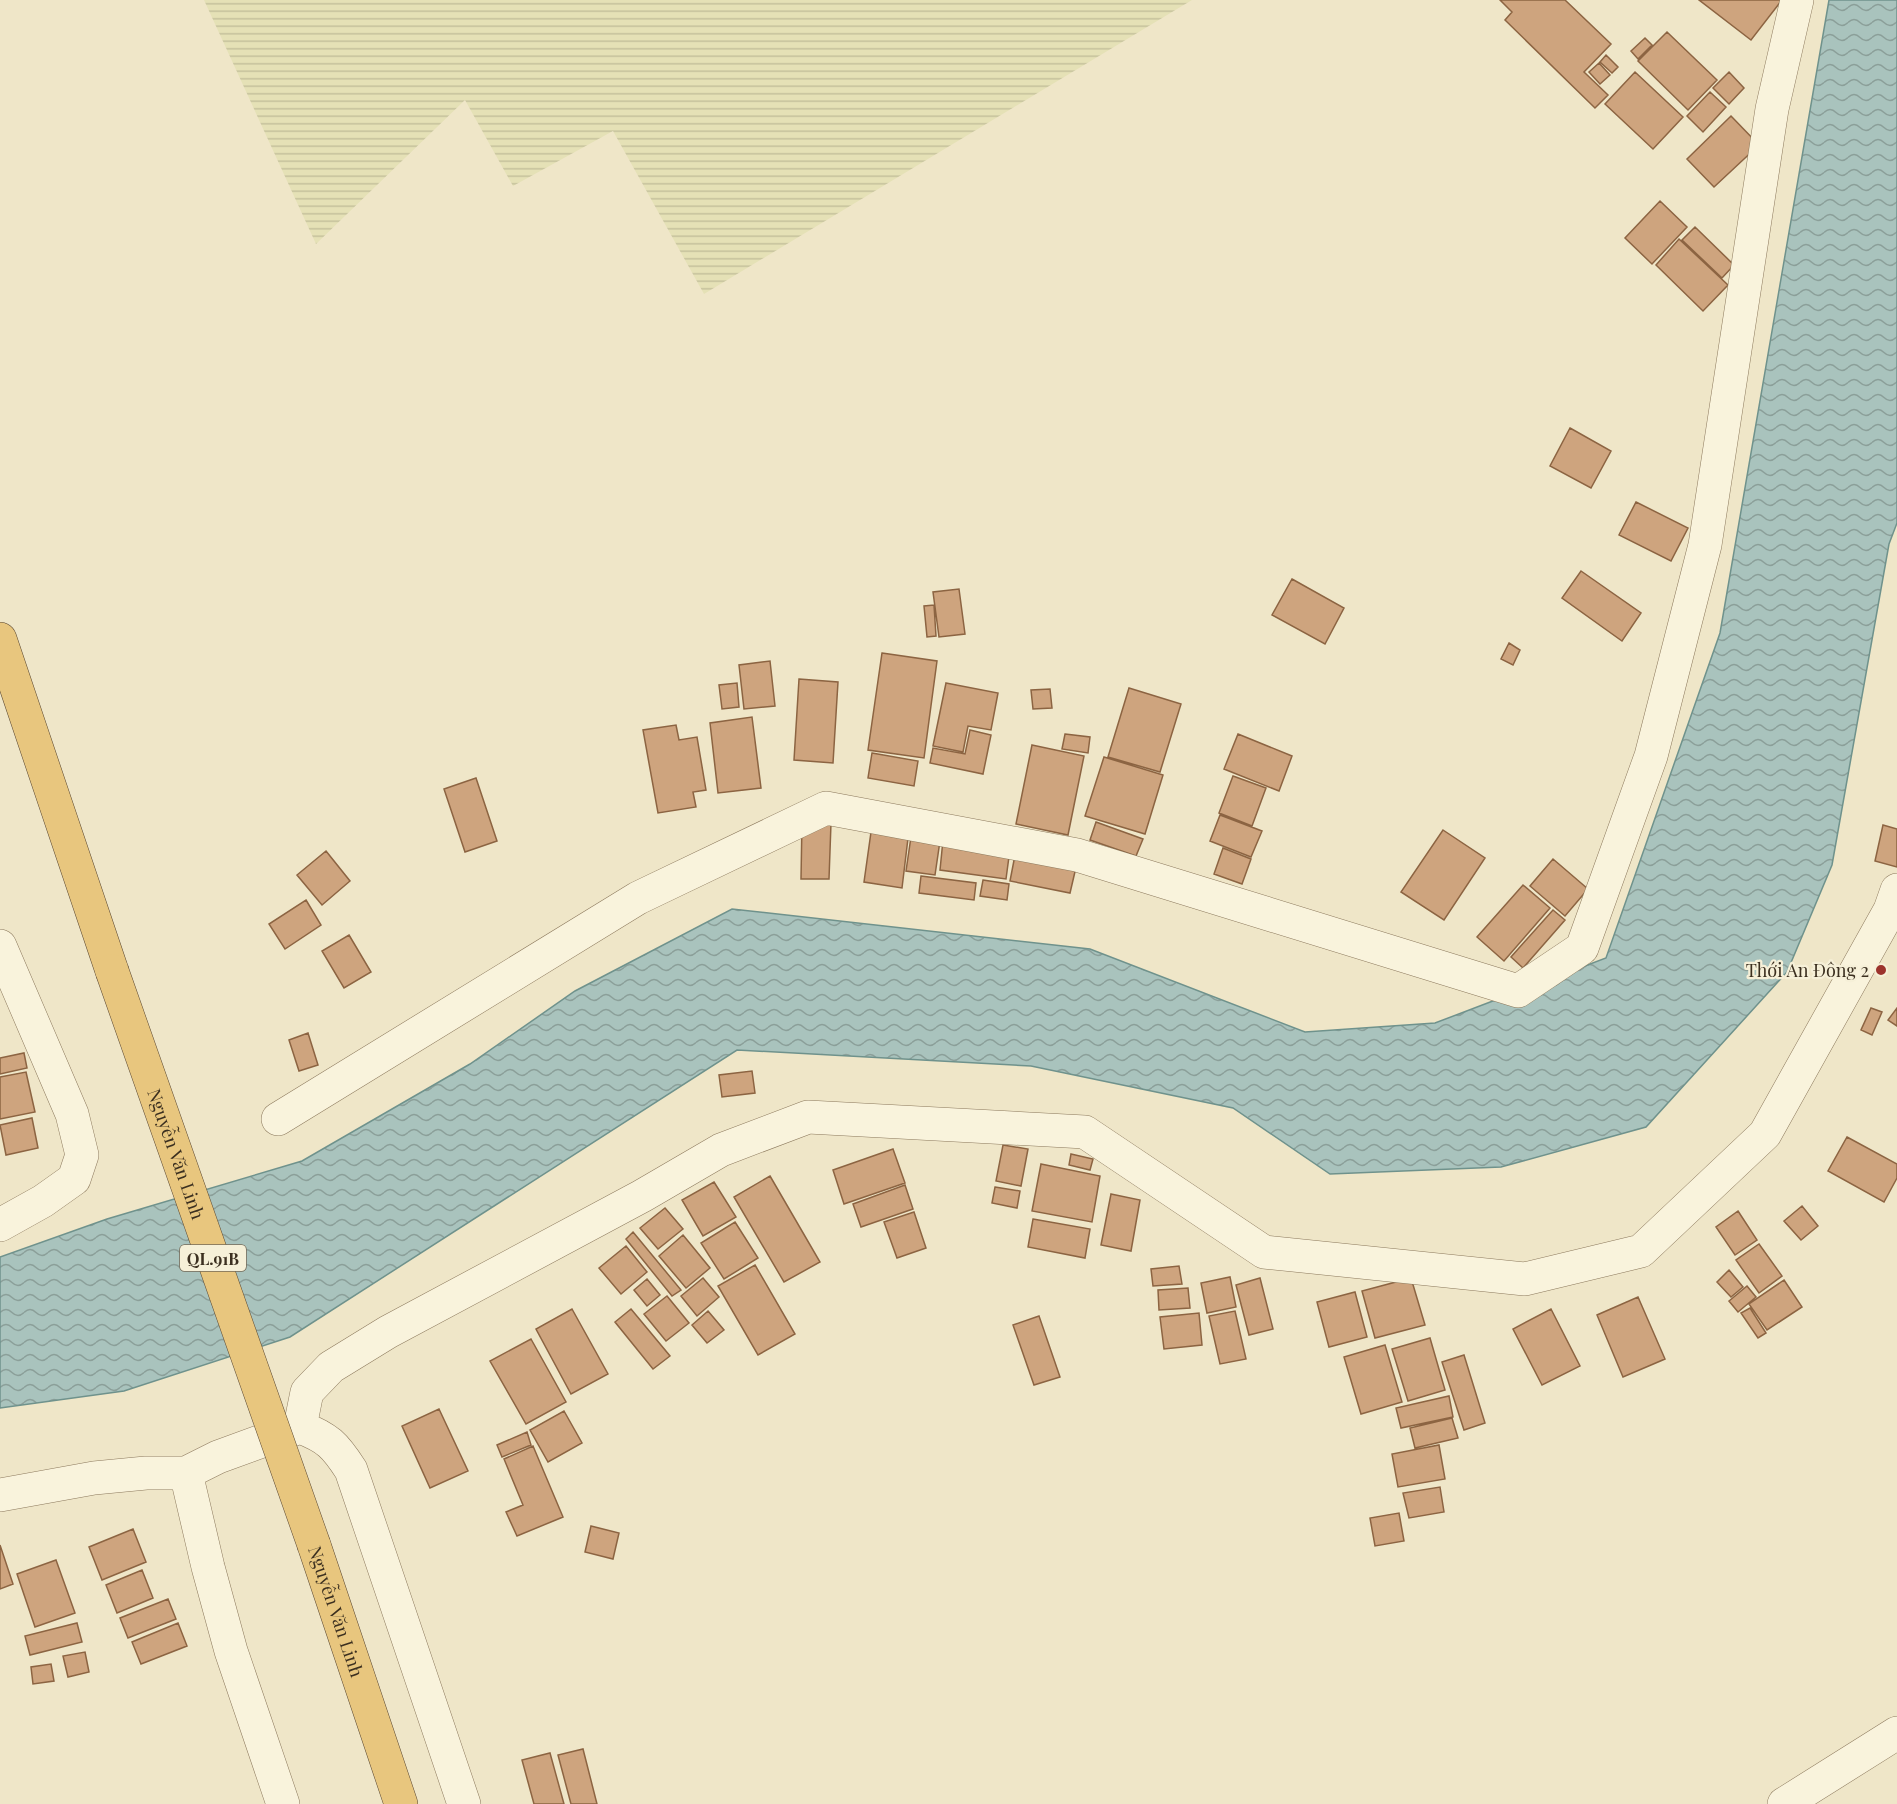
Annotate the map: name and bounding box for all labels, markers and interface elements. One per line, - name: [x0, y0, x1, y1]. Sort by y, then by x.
- place label: Thới An Đông 2: [1746, 958, 1869, 982]
- marker: Thới An Đông 2: [1874, 963, 1888, 977]
- street label: Nguyễn Văn Linh: [142, 1085, 211, 1223]
- road number: QL.91B: [180, 1245, 246, 1271]
- street label: Nguyễn Văn Linh: [303, 1543, 370, 1680]

